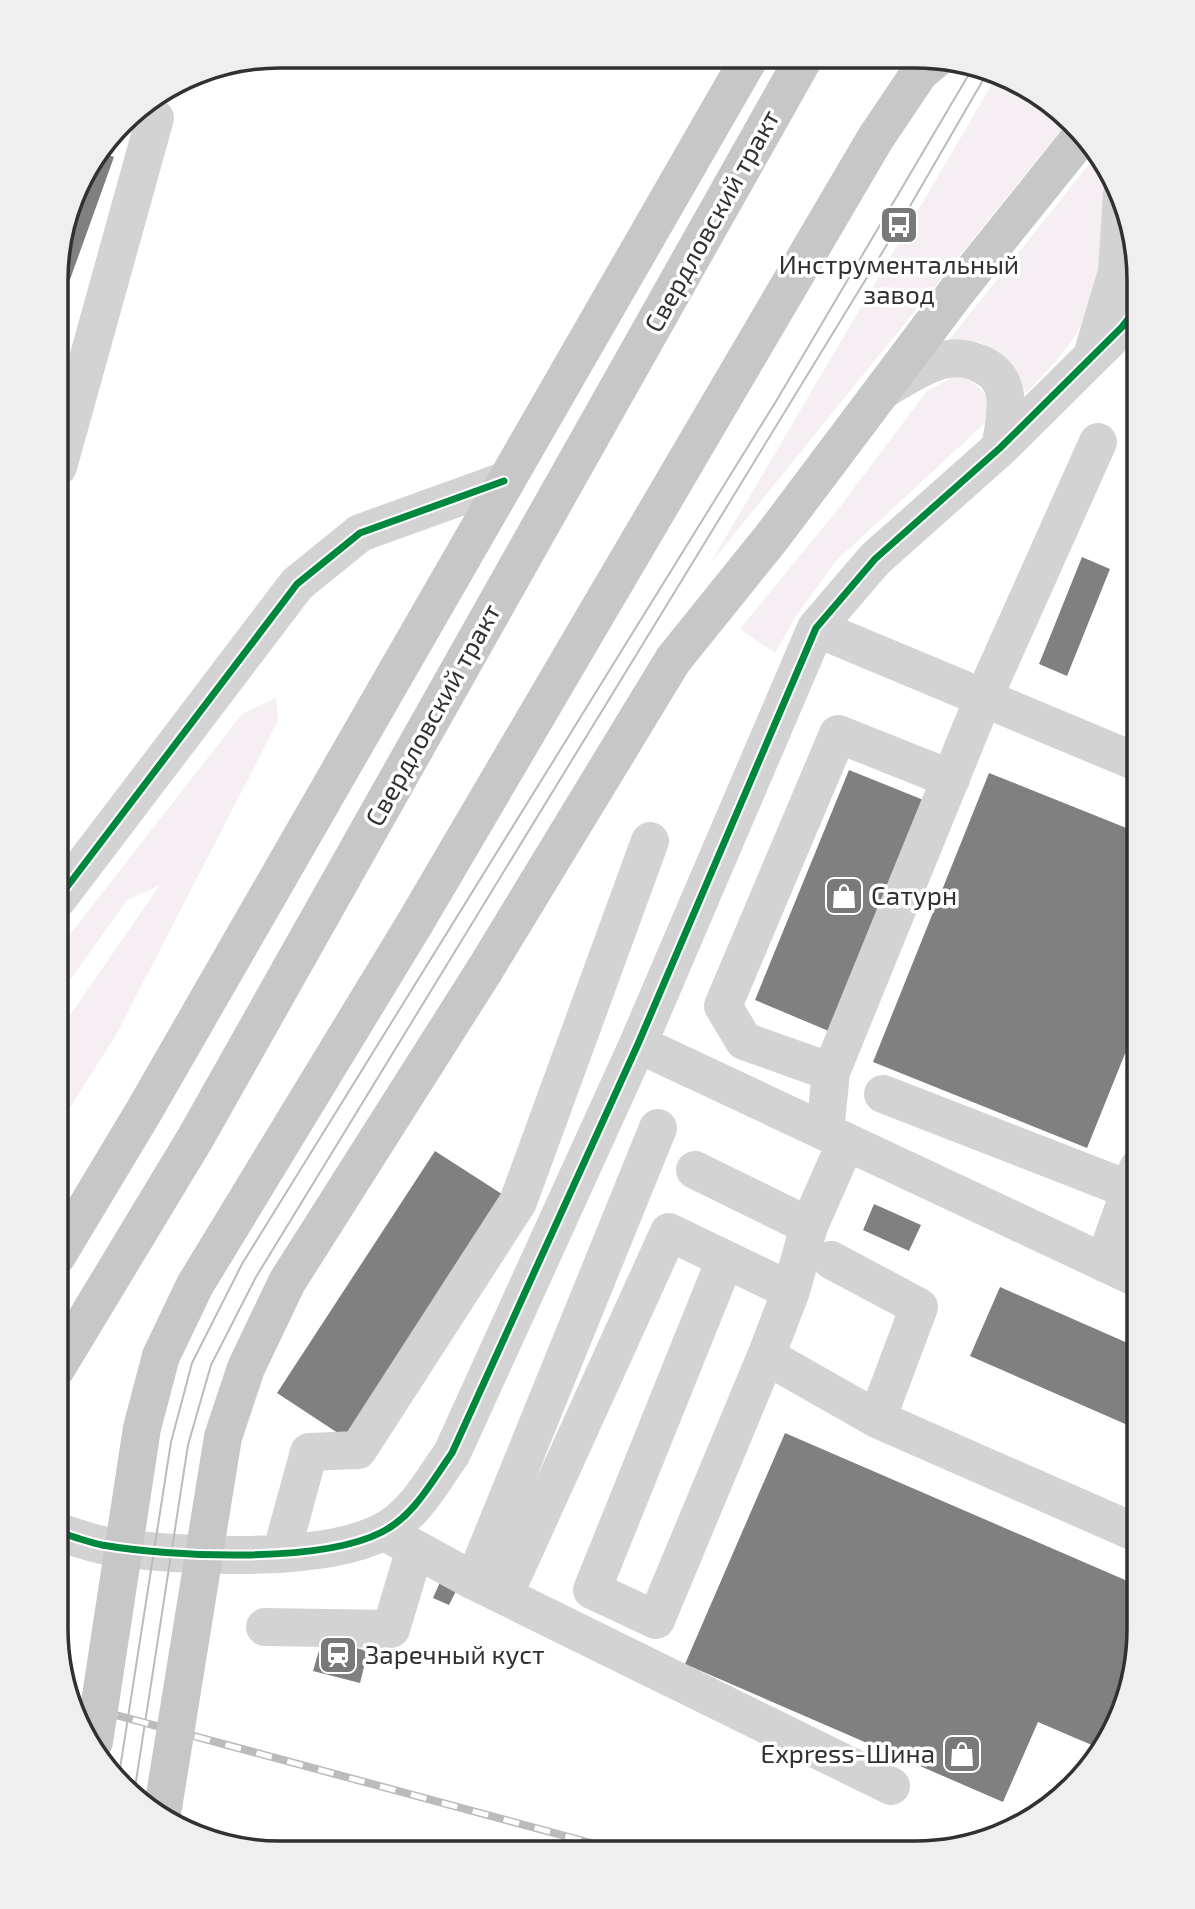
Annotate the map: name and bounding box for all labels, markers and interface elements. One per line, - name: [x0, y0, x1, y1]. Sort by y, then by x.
- street label: Свердловский тракт: [637, 103, 785, 337]
- bus stop icon: Инструментальный завод: [878, 204, 920, 246]
- place label: Инструментальный завод: [779, 248, 1019, 309]
- street label: Свердловский тракт: [358, 597, 506, 831]
- shop icon: Сатурн: [823, 875, 865, 917]
- place label: Сатурн: [871, 879, 957, 911]
- station icon: Заречный куст: [317, 1634, 359, 1676]
- place label: Заречный куст: [365, 1638, 545, 1670]
- shop icon: Express-Шина: [941, 1733, 983, 1775]
- place label: Express-Шина: [761, 1737, 935, 1768]

